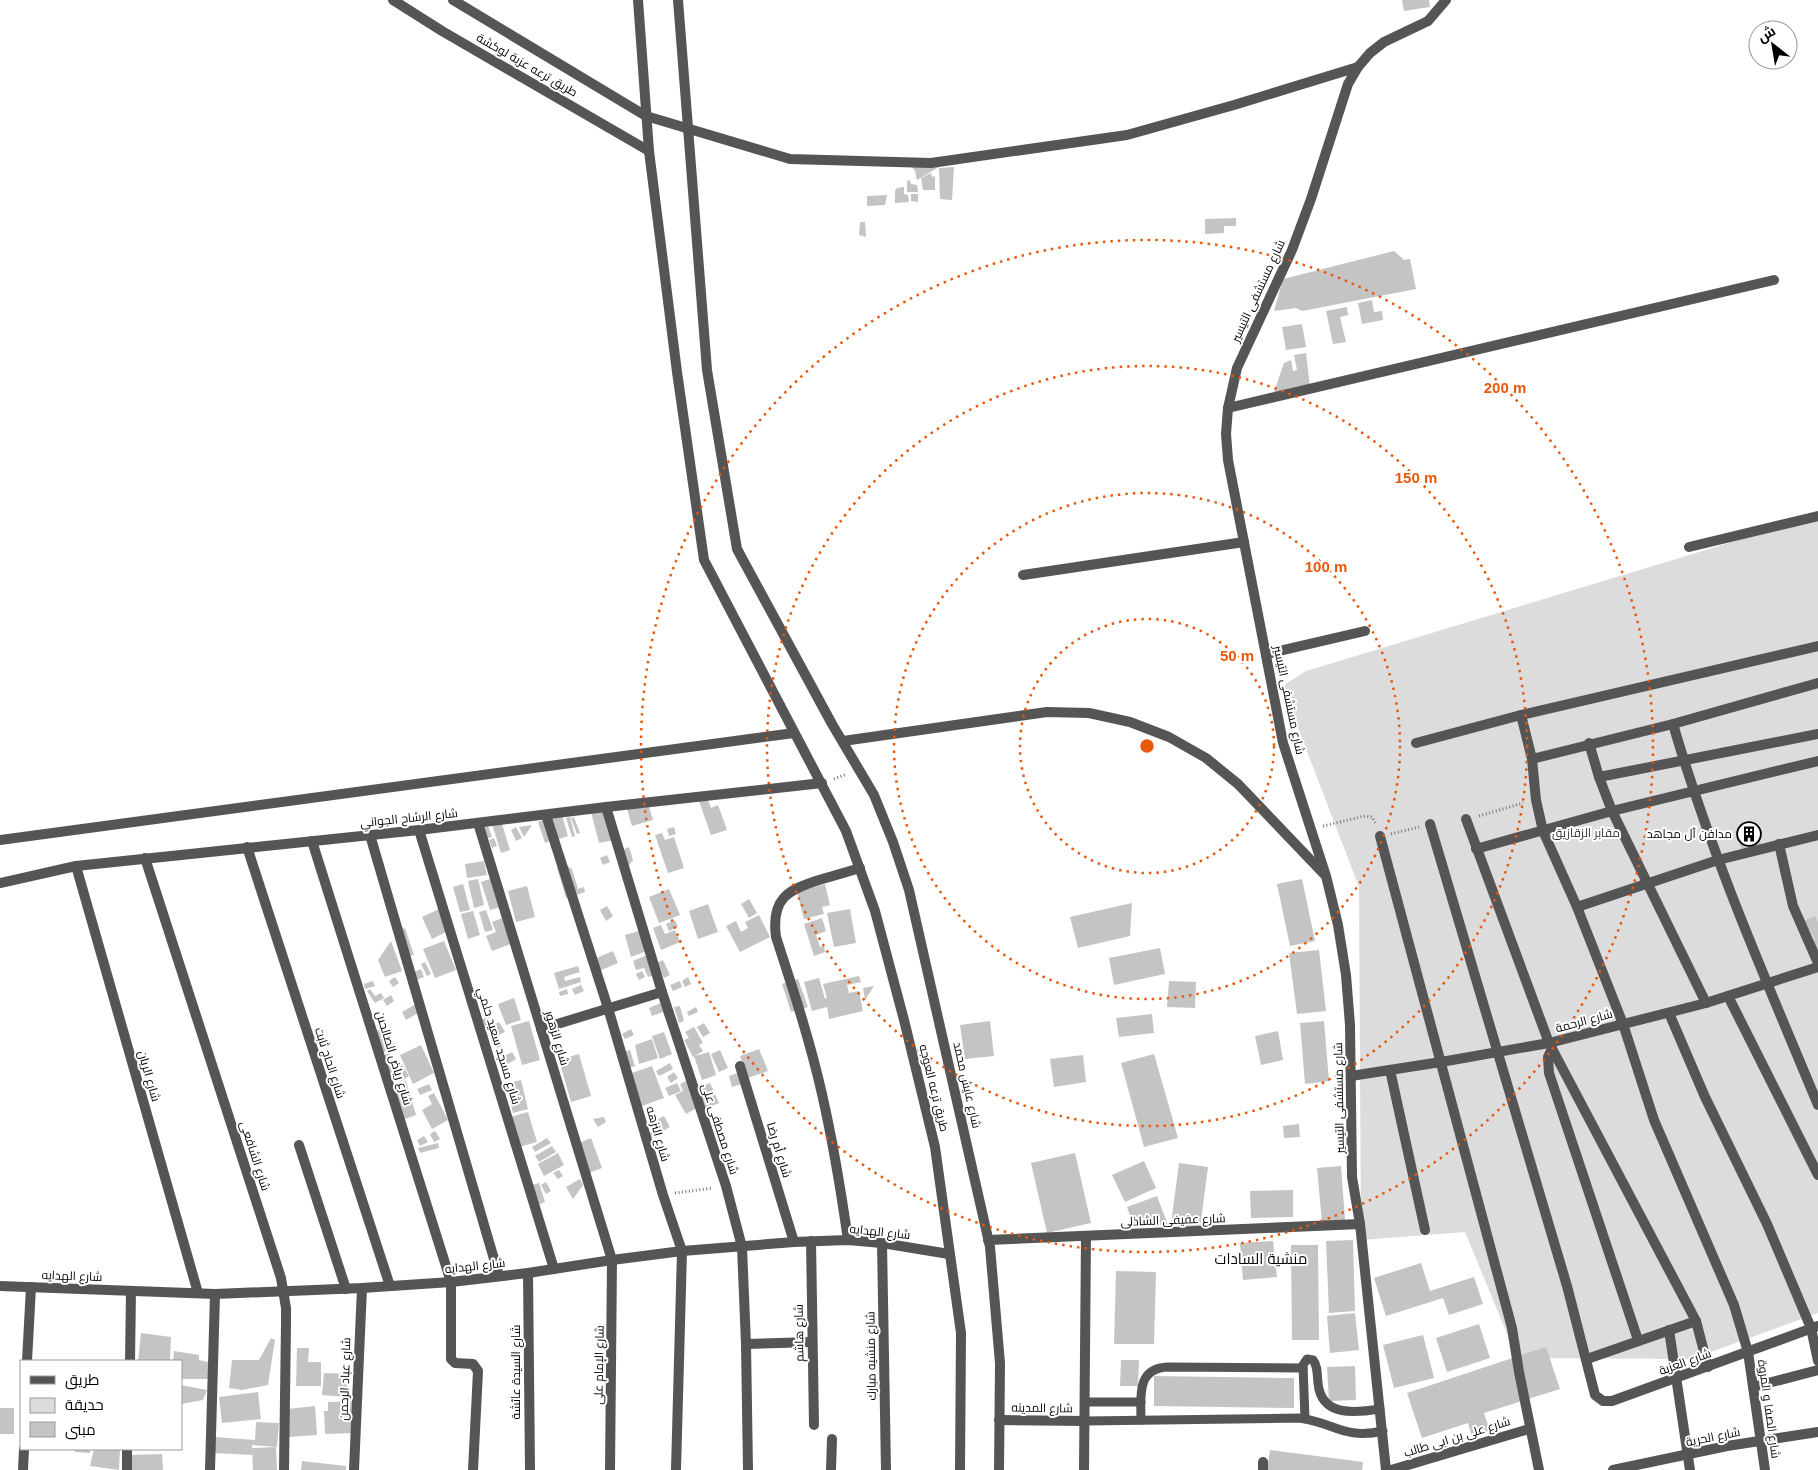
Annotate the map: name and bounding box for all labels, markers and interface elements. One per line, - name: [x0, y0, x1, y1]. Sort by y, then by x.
- north arrow: [1748, 20, 1798, 70]
- text: ش: [1754, 22, 1779, 46]
- street label: طريق ترعه عزبة لوكشة: [474, 30, 580, 100]
- street label: شارع مستشفى التيسير: [1228, 238, 1289, 346]
- text: 200 m: [1484, 379, 1526, 396]
- text: 150 m: [1395, 469, 1437, 486]
- text: 100 m: [1305, 558, 1347, 575]
- street label: شارع مستشفى التيسير: [1269, 643, 1307, 756]
- text: 50 m: [1220, 647, 1254, 664]
- centre of rings: [1138, 737, 1156, 755]
- street label: شارع الرشاح الجواني: [359, 806, 459, 833]
- building icon: مدافن آل مجاهد: [1736, 821, 1762, 847]
- park label: مقابر الزقازيق: [1552, 826, 1620, 840]
- place label: مدافن آل مجاهد: [1647, 827, 1732, 841]
- street label: شارع مسجد سعيد حلمي: [472, 986, 523, 1107]
- street label: شارع الرحمة: [1554, 1007, 1614, 1036]
- street label: شارع الزهور: [541, 1008, 572, 1067]
- street label: شارع رياض الصالحىن: [372, 1009, 415, 1107]
- street label: شارع الحاج ثابت: [311, 1026, 348, 1101]
- street label: شارع عايش محمد: [949, 1040, 984, 1130]
- street label: شارع مستشفى التيسير: [1331, 1042, 1348, 1155]
- street label: طريق ترعه العوجه: [916, 1043, 952, 1133]
- street label: شارع الريان: [134, 1049, 163, 1103]
- street label: شارع مصطفى على: [698, 1082, 741, 1177]
- street label: شارع النزهه: [642, 1105, 673, 1164]
- street label: شارع الشافعى: [236, 1119, 273, 1193]
- street label: شارع أم رضا: [763, 1120, 795, 1180]
- street label: شارع عفيفى الشاذلى: [1120, 1211, 1226, 1230]
- street label: شارع الهدايه: [849, 1222, 911, 1243]
- district label: منشية السادات: [1215, 1250, 1307, 1267]
- street label: شارع الهدايه: [444, 1256, 506, 1277]
- street label: شارع الهدايه: [41, 1268, 103, 1285]
- street label: شارع هاشم: [791, 1304, 808, 1362]
- street label: شارع منشيه مبارك: [863, 1311, 880, 1401]
- street label: شارع السيدة عائشة: [509, 1325, 524, 1419]
- street label: شارع الإمام على: [591, 1325, 608, 1405]
- street label: شارع عباد الرحمن: [337, 1337, 354, 1421]
- street label: شارع العزبة: [1657, 1346, 1713, 1379]
- street label: شارع الصفا و المروة: [1754, 1359, 1783, 1459]
- legend: [20, 1360, 182, 1450]
- text: طريق: [65, 1371, 99, 1390]
- text: حديقة: [65, 1396, 104, 1413]
- street label: شارع المدينه: [1011, 1400, 1073, 1417]
- street label: شارع على بن ابى طالب: [1402, 1414, 1512, 1461]
- text: مبنى: [65, 1421, 96, 1440]
- street label: شارع الحرية: [1685, 1425, 1742, 1450]

